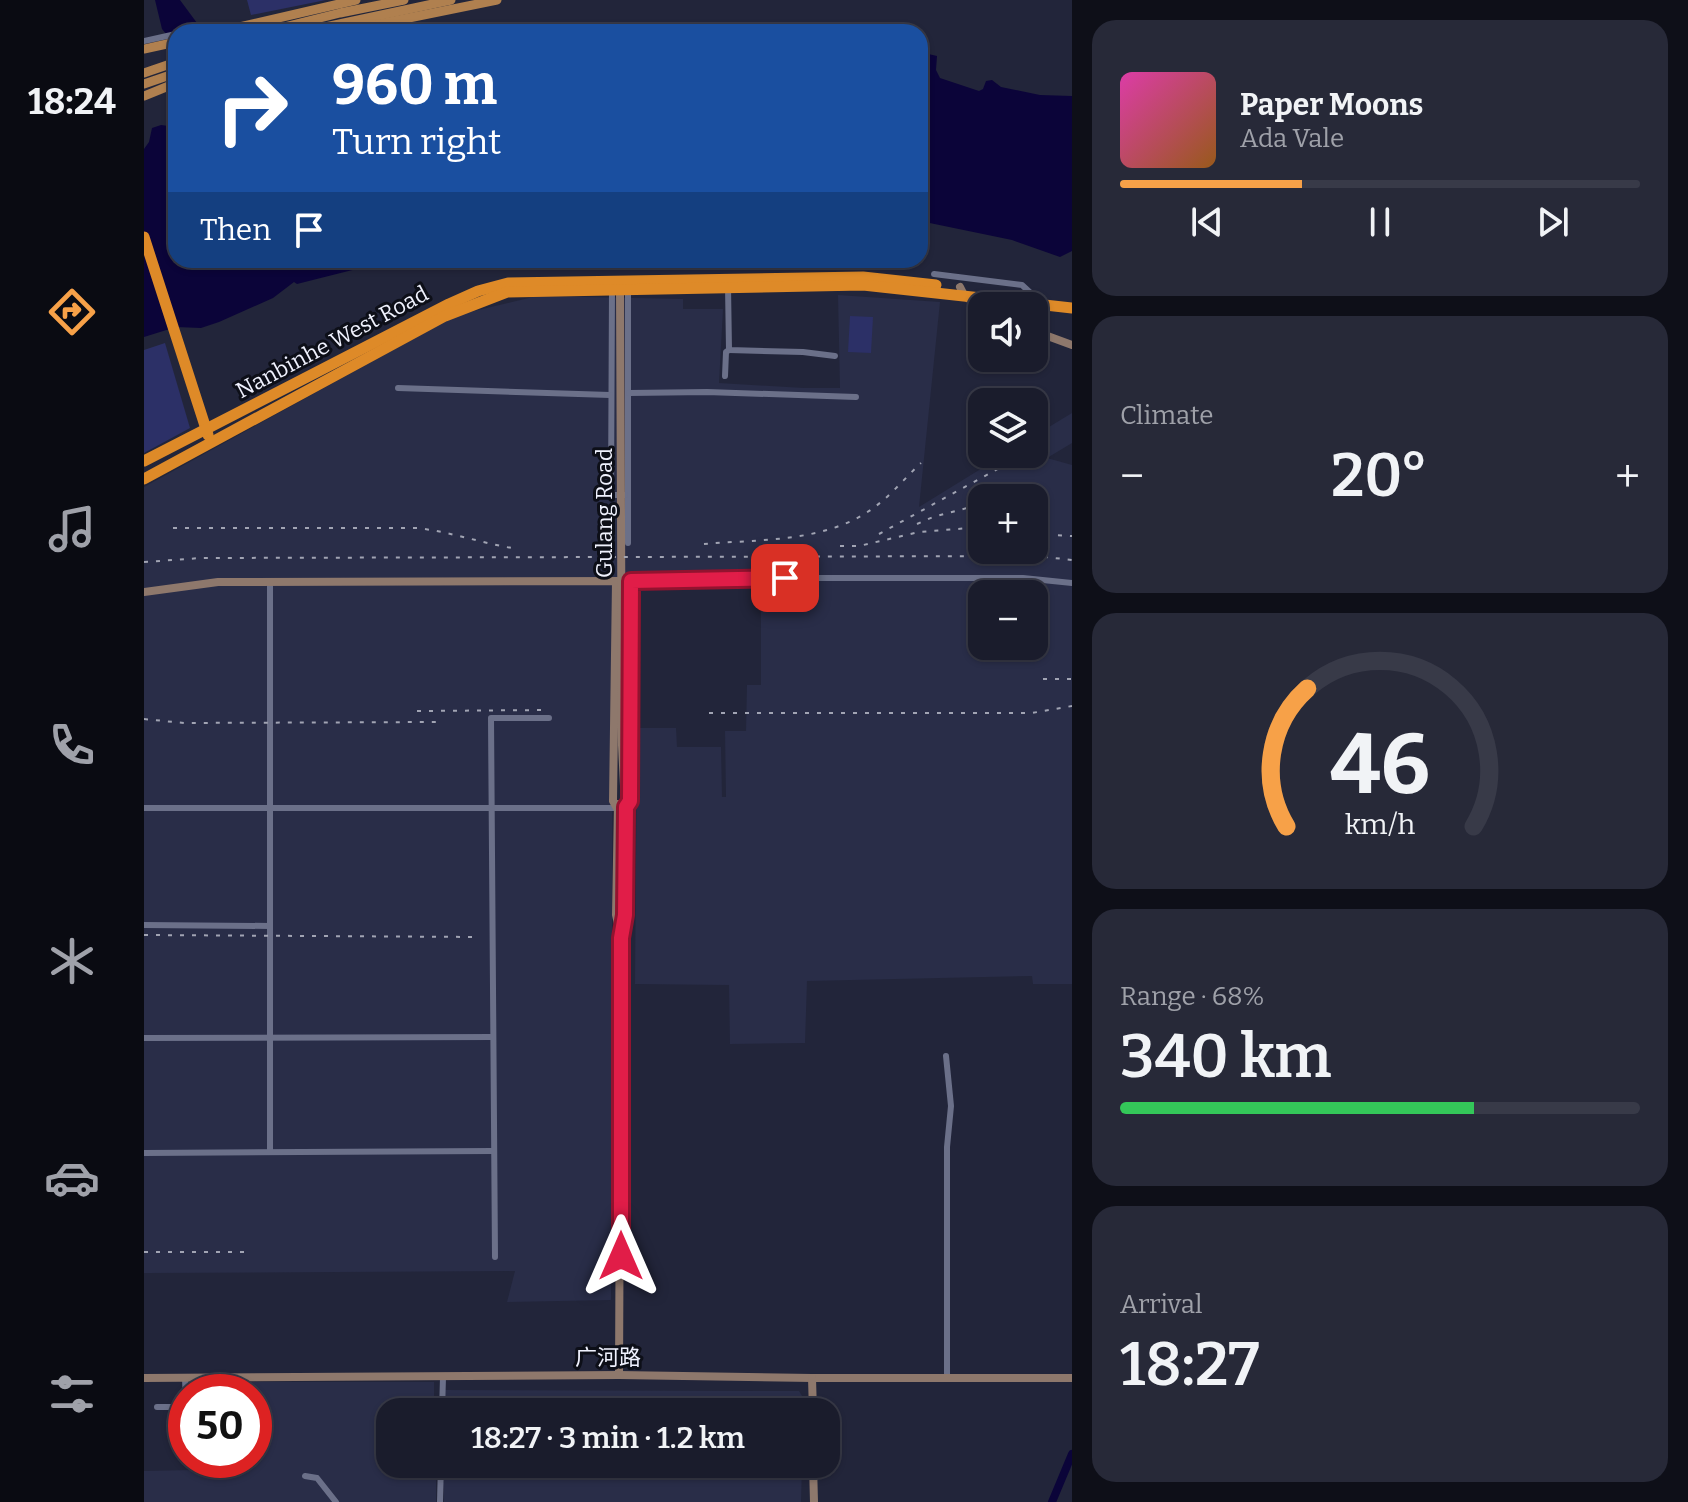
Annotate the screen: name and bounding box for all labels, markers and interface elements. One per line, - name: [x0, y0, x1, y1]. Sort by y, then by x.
- text: 960 m: [332, 52, 497, 119]
- icon: right: [200, 56, 304, 160]
- text: 18:24: [28, 80, 116, 124]
- text: Paper Moons: [1240, 87, 1423, 123]
- text: Turn right: [332, 120, 501, 164]
- text: Ada Vale: [1240, 123, 1344, 154]
- icon: previous: [1185, 200, 1229, 244]
- icon: pause: [1358, 200, 1402, 244]
- icon: next: [1531, 200, 1575, 244]
- icon: arrive: [287, 208, 331, 252]
- text: Then: [200, 212, 271, 248]
- street label: Nanbinhe West Road: [231, 280, 433, 404]
- icon: directions: [44, 284, 100, 340]
- map controls: [968, 292, 1048, 660]
- button: sound: [968, 292, 1048, 372]
- button: layers: [968, 388, 1048, 468]
- text: Climate: [1120, 400, 1214, 431]
- text: 20°: [1331, 440, 1428, 512]
- street label: Gulang Road: [591, 448, 618, 578]
- text: −: [1120, 450, 1144, 503]
- text: +: [1615, 450, 1640, 503]
- button: +: [968, 484, 1048, 564]
- icon: music: [44, 501, 100, 557]
- pin: [751, 544, 819, 612]
- icon: arrive: [763, 556, 807, 600]
- button: −: [968, 580, 1048, 660]
- text: 46: [1330, 715, 1430, 815]
- icon: phone: [44, 717, 100, 773]
- text: km/h: [1345, 807, 1416, 842]
- icon: climate: [44, 933, 100, 989]
- text: Range · 68%: [1120, 981, 1265, 1012]
- text: 340 km: [1120, 1021, 1331, 1093]
- icon: car: [44, 1150, 100, 1206]
- position arrow: [579, 1214, 663, 1298]
- text: Arrival: [1120, 1289, 1202, 1320]
- text: 18:27: [1120, 1329, 1260, 1401]
- street label: 广河路: [575, 1344, 641, 1371]
- icon: filters: [44, 1366, 100, 1422]
- speed limit sign: 50: [168, 1374, 272, 1478]
- text: 18:27 · 3 min · 1.2 km: [471, 1420, 745, 1456]

